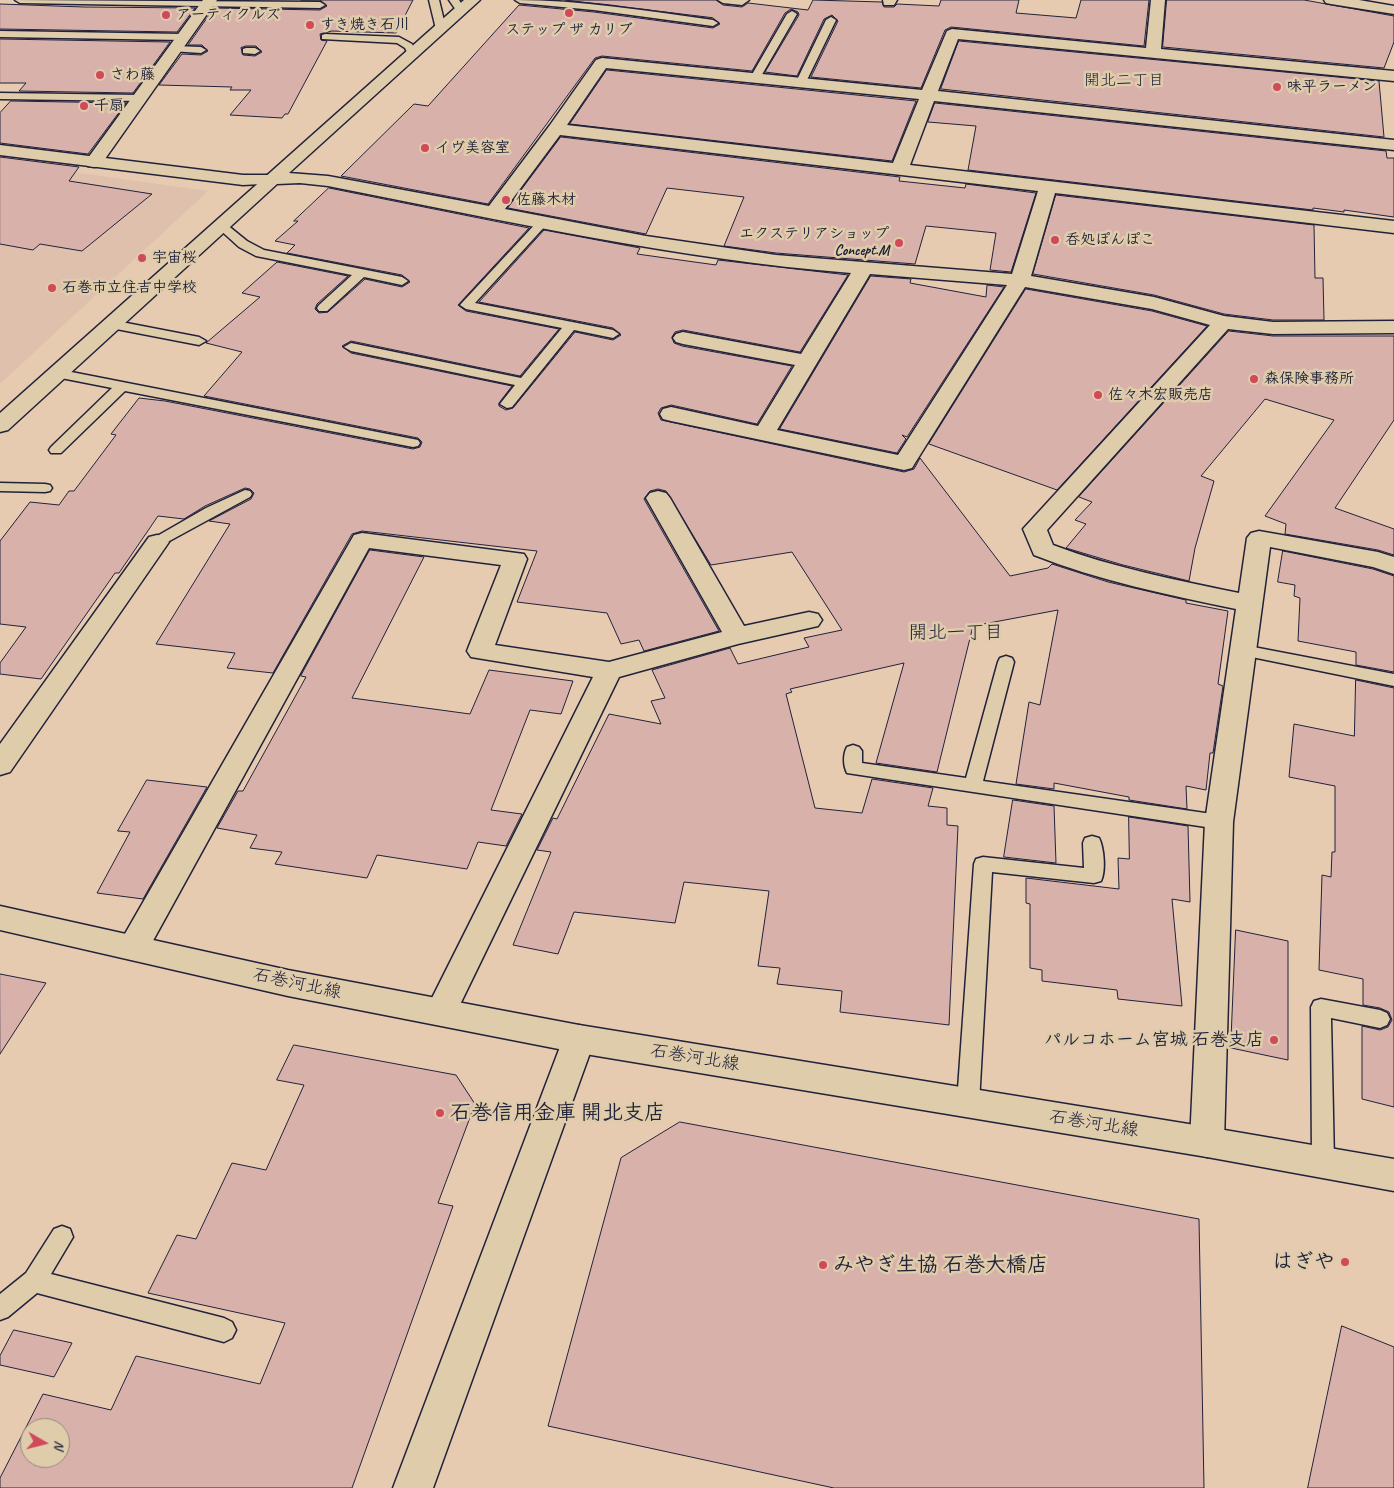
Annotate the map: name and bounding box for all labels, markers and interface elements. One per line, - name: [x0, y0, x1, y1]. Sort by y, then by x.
- place label: アーティクルズ: [176, 6, 280, 24]
- marker: ステップ ザ カリブ: [563, 7, 575, 19]
- marker: アーティクルズ: [160, 9, 172, 21]
- place label: すき焼き石川: [320, 16, 410, 34]
- marker: すき焼き石川: [304, 19, 316, 31]
- place label: ステップ ザ カリブ: [505, 21, 633, 39]
- place label: さわ藤: [110, 66, 155, 84]
- marker: さわ藤: [94, 69, 106, 81]
- district label: 開北二丁目: [1084, 71, 1164, 91]
- place label: 味平ラーメン: [1287, 78, 1377, 96]
- marker: 味平ラーメン: [1271, 81, 1283, 93]
- place label: 千扇: [94, 97, 124, 115]
- marker: 千扇: [78, 100, 90, 112]
- place label: イヴ美容室: [435, 139, 510, 157]
- marker: イヴ美容室: [419, 142, 431, 154]
- place label: 佐藤木材: [516, 191, 576, 209]
- marker: 佐藤木材: [500, 194, 512, 206]
- place label: エクステリアショップ Concept.M: [739, 225, 889, 260]
- place label: 呑処ぽんぽこ: [1065, 231, 1155, 249]
- marker: 呑処ぽんぽこ: [1049, 234, 1061, 246]
- marker: エクステリアショップ Concept.M: [893, 237, 905, 249]
- place label: 宇宙桜: [152, 249, 197, 267]
- marker: 宇宙桜: [136, 252, 148, 264]
- place label: 石巻市立住吉中学校: [62, 279, 197, 297]
- marker: 石巻市立住吉中学校: [46, 282, 58, 294]
- place label: 森保険事務所: [1264, 370, 1354, 388]
- marker: 森保険事務所: [1248, 373, 1260, 385]
- place label: 佐々木宏販売店: [1108, 386, 1213, 404]
- marker: 佐々木宏販売店: [1092, 389, 1104, 401]
- district label: 開北一丁目: [909, 622, 1003, 644]
- street label: 石巻河北線: [251, 964, 343, 1004]
- place label: パルコホーム宮城 石巻支店: [1044, 1029, 1264, 1051]
- marker: パルコホーム宮城 石巻支店: [1268, 1034, 1280, 1046]
- street label: 石巻河北線: [649, 1040, 741, 1076]
- place label: 石巻信用金庫 開北支店: [450, 1100, 665, 1126]
- street label: 石巻河北線: [1048, 1106, 1140, 1142]
- marker: 石巻信用金庫 開北支店: [434, 1107, 446, 1119]
- place label: はぎや: [1272, 1249, 1335, 1275]
- place label: みやぎ生協 石巻大橋店: [833, 1252, 1048, 1278]
- marker: はぎや: [1339, 1256, 1351, 1268]
- marker: みやぎ生協 石巻大橋店: [817, 1259, 829, 1271]
- north arrow: [20, 1418, 70, 1468]
- text: N: [50, 1440, 68, 1450]

